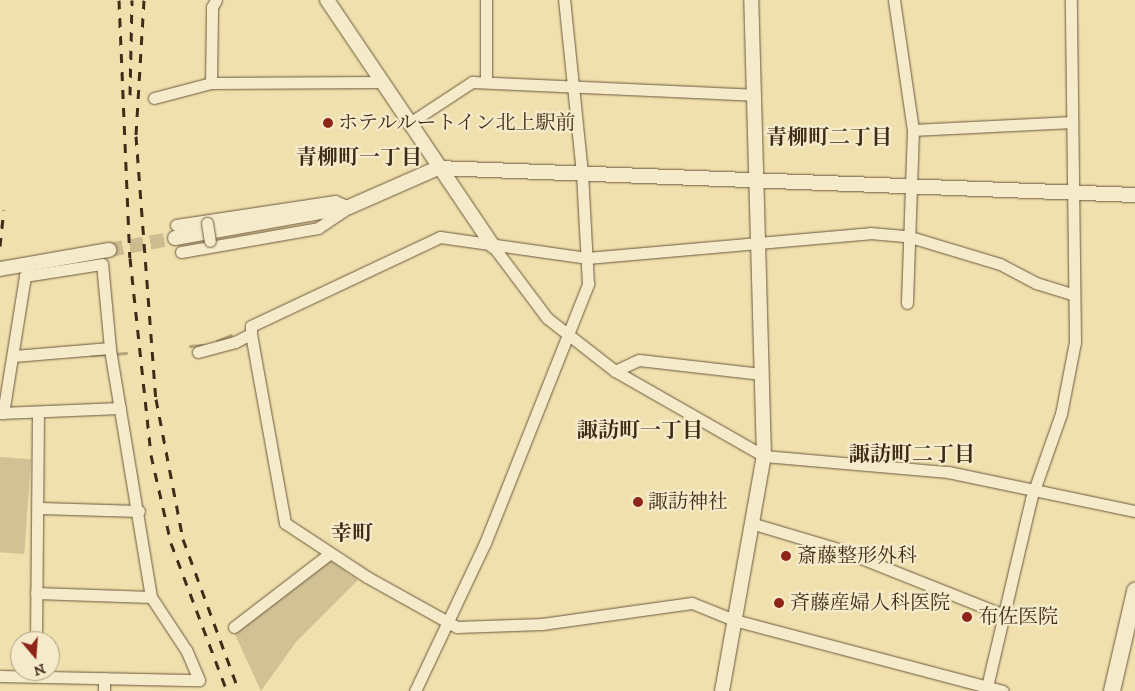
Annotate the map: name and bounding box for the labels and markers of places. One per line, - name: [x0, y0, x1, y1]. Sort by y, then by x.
- place label: ホテルルートイン北上駅前: [338, 111, 578, 135]
- marker: ホテルルートイン北上駅前: [322, 117, 334, 129]
- place label: 諏訪神社: [648, 490, 728, 514]
- marker: 諏訪神社: [632, 496, 644, 508]
- place label: 斎藤整形外科: [797, 544, 917, 568]
- marker: 斎藤整形外科: [779, 549, 793, 563]
- place label: 斉藤産婦人科医院: [790, 591, 950, 615]
- marker: 斉藤産婦人科医院: [772, 596, 786, 610]
- place label: 布佐医院: [978, 605, 1058, 629]
- marker: 布佐医院: [960, 610, 974, 624]

